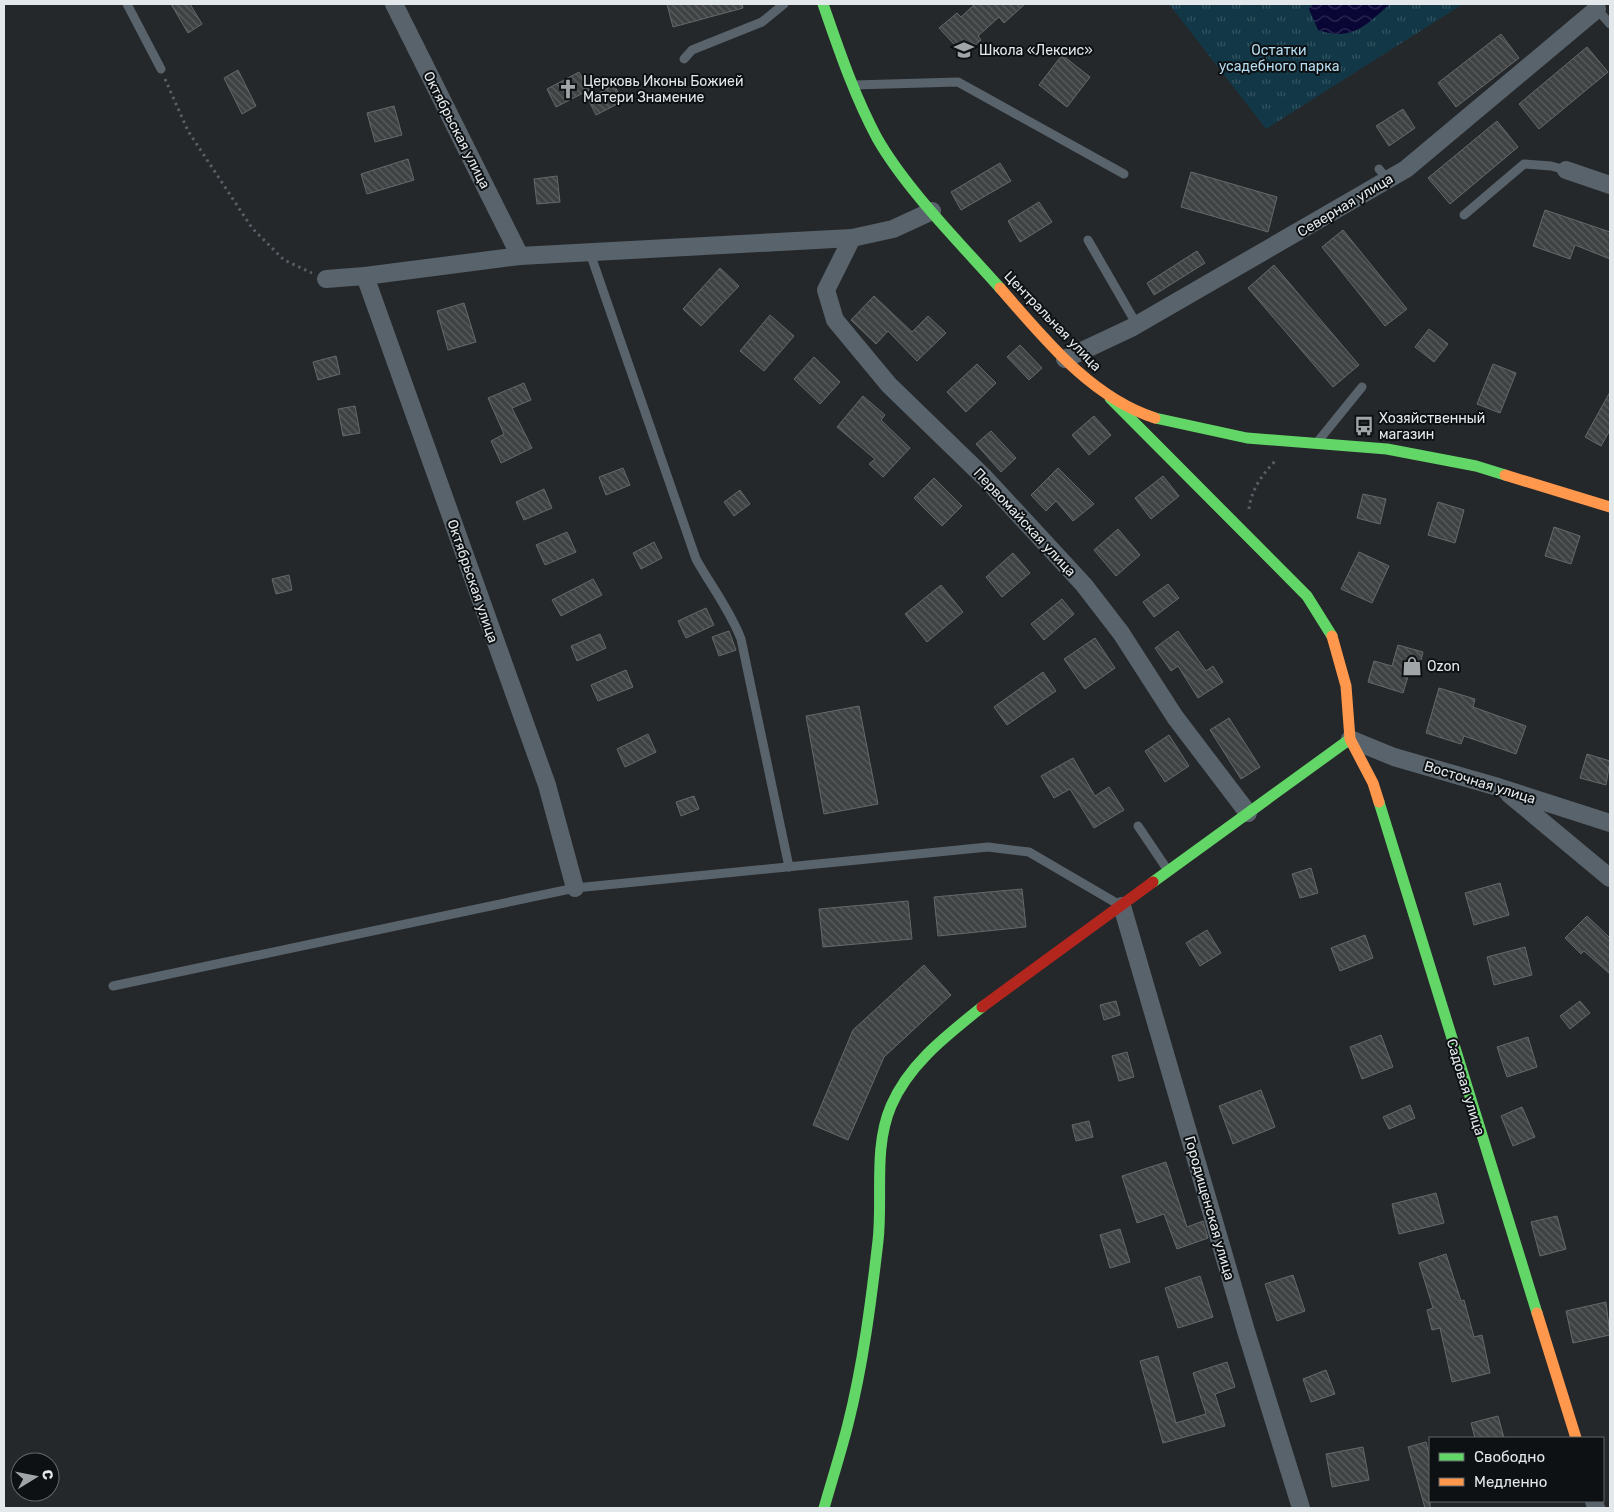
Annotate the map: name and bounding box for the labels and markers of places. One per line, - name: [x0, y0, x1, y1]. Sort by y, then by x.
- school or university icon: Школа «Лексис»: [953, 39, 975, 61]
- place label: Школа «Лексис»: [979, 42, 1093, 59]
- place label: Церковь Иконы Божией Матери Знамение: [583, 73, 743, 106]
- church icon: Церковь Иконы Божией Матери Знамение: [557, 78, 579, 100]
- place label: Хозяйственный магазин: [1379, 410, 1485, 443]
- bus stop icon: Хозяйственный магазин: [1353, 415, 1375, 437]
- shop icon: Ozon: [1401, 655, 1423, 677]
- place label: Ozon: [1427, 658, 1460, 675]

